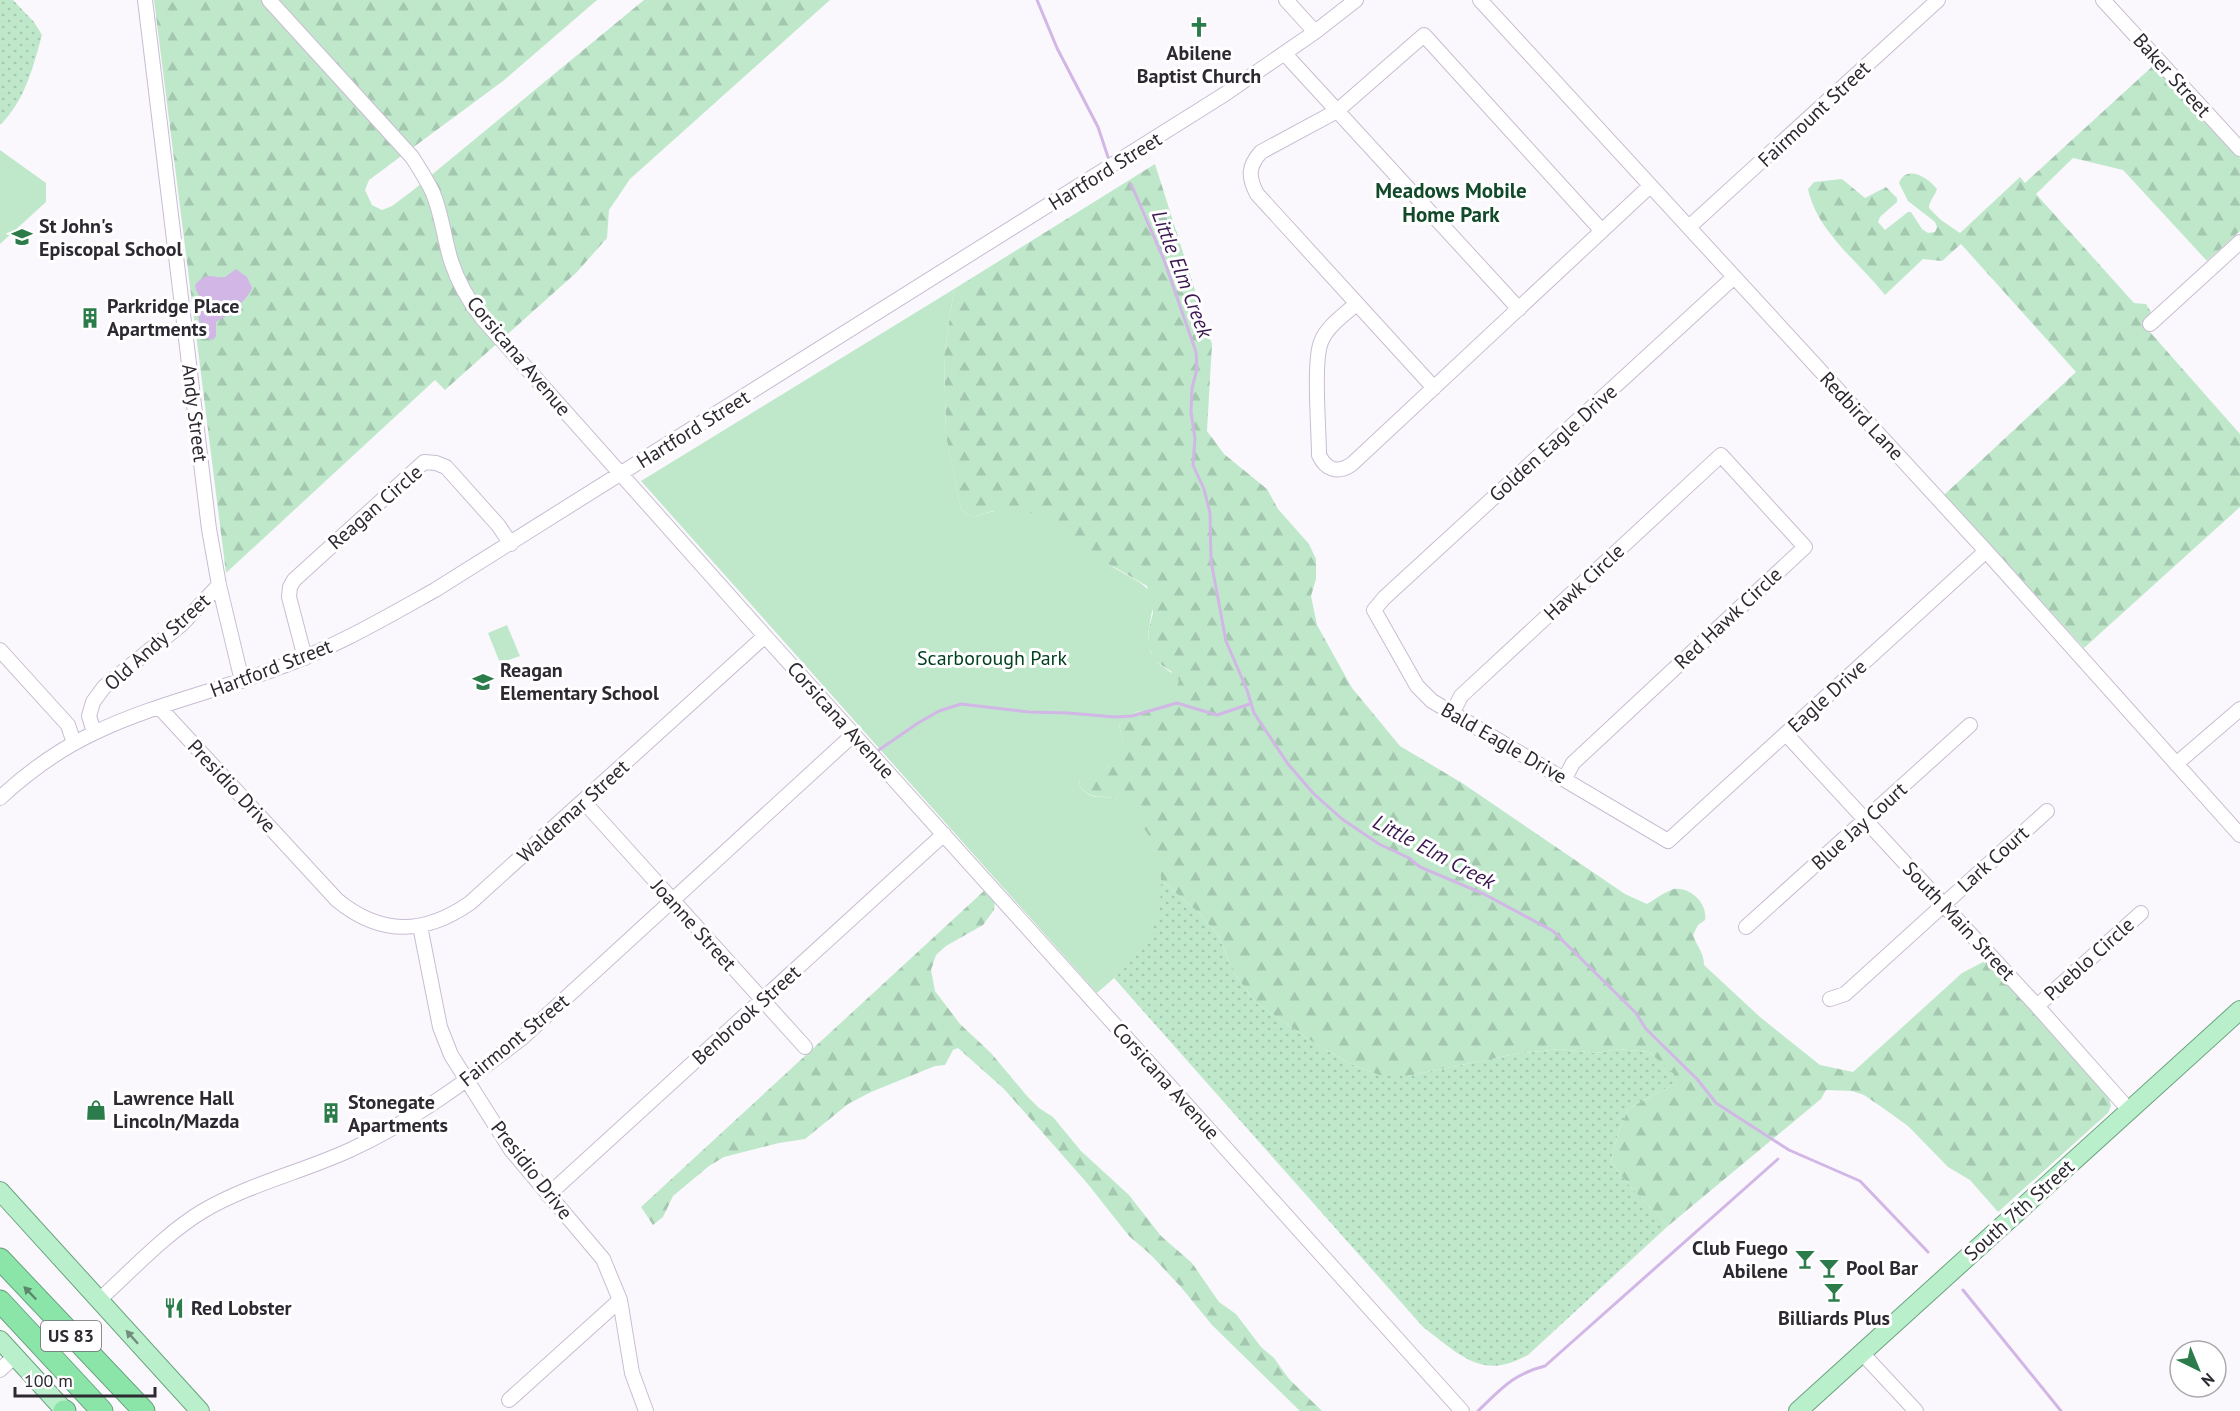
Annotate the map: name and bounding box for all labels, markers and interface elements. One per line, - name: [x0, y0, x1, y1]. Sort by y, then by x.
- church icon: Abilene Baptist Church: [1187, 15, 1211, 39]
- street label: Baker Street: [2127, 28, 2217, 123]
- place label: Abilene Baptist Church: [1137, 40, 1261, 89]
- street label: Fairmount Street: [1752, 55, 1876, 173]
- street label: Hartford Street: [1044, 126, 1167, 216]
- district label: Meadows Mobile Home Park: [1375, 177, 1527, 228]
- water label: Little Elm Creek: [1146, 206, 1220, 343]
- place label: St John's Episcopal School: [39, 213, 182, 262]
- school or university icon: St John's Episcopal School: [10, 225, 34, 249]
- street label: Corsicana Avenue: [461, 291, 577, 421]
- place label: Parkridge Place Apartments: [107, 293, 239, 342]
- building icon: Parkridge Place Apartments: [78, 306, 102, 330]
- street label: Andy Street: [176, 363, 214, 464]
- street label: Redbird Lane: [1814, 366, 1910, 466]
- street label: Golden Eagle Drive: [1484, 379, 1622, 507]
- street label: Hartford Street: [632, 384, 755, 474]
- street label: Reagan Circle: [322, 459, 428, 555]
- street label: Hawk Circle: [1538, 538, 1630, 626]
- street label: Red Hawk Circle: [1669, 561, 1787, 675]
- street label: Old Andy Street: [99, 588, 215, 696]
- street label: Hartford Street: [206, 633, 336, 703]
- park label: Scarborough Park: [917, 645, 1067, 671]
- street label: Eagle Drive: [1782, 654, 1872, 738]
- street label: Corsicana Avenue: [781, 656, 901, 784]
- place label: Reagan Elementary School: [500, 657, 659, 706]
- school or university icon: Reagan Elementary School: [471, 670, 495, 694]
- street label: Bald Eagle Drive: [1436, 696, 1572, 790]
- street label: Presidio Drive: [182, 734, 282, 838]
- street label: Waldemar Street: [512, 754, 635, 868]
- street label: Blue Jay Court: [1806, 776, 1912, 876]
- water label: Little Elm Creek: [1369, 808, 1501, 896]
- street label: Lark Court: [1952, 820, 2034, 898]
- street label: South Main Street: [1897, 856, 2021, 986]
- street label: Joanne Street: [645, 873, 742, 977]
- street label: Pueblo Circle: [2038, 912, 2140, 1006]
- street label: Benbrook Street: [686, 959, 806, 1071]
- street label: Fairmont Street: [454, 988, 574, 1092]
- street label: Corsicana Avenue: [1106, 1017, 1226, 1145]
- place label: Lawrence Hall Lincoln/Mazda: [113, 1085, 239, 1134]
- place label: Stonegate Apartments: [348, 1089, 448, 1138]
- shop icon: Lawrence Hall Lincoln/Mazda: [84, 1098, 108, 1122]
- building icon: Stonegate Apartments: [319, 1101, 343, 1125]
- street label: Presidio Drive: [485, 1115, 579, 1225]
- street label: South 7th Street: [1958, 1153, 2080, 1266]
- place label: Club Fuego Abilene: [1692, 1235, 1788, 1284]
- bar icon: Club Fuego Abilene: [1793, 1247, 1817, 1271]
- place label: Pool Bar: [1846, 1255, 1918, 1281]
- bar icon: Pool Bar: [1817, 1256, 1841, 1280]
- bar icon: Billiards Plus: [1822, 1280, 1846, 1304]
- one-way arrow: [24, 1287, 38, 1301]
- place label: Red Lobster: [191, 1295, 292, 1321]
- restaurant icon: Red Lobster: [162, 1296, 186, 1320]
- place label: Billiards Plus: [1778, 1305, 1890, 1331]
- road number: US 83: [41, 1321, 101, 1351]
- one-way arrow: [125, 1329, 139, 1344]
- north arrow: [2168, 1339, 2228, 1399]
- scale bar: [15, 1360, 154, 1398]
- text: 100 m: [24, 1369, 73, 1392]
- text: N: [2198, 1369, 2219, 1391]

